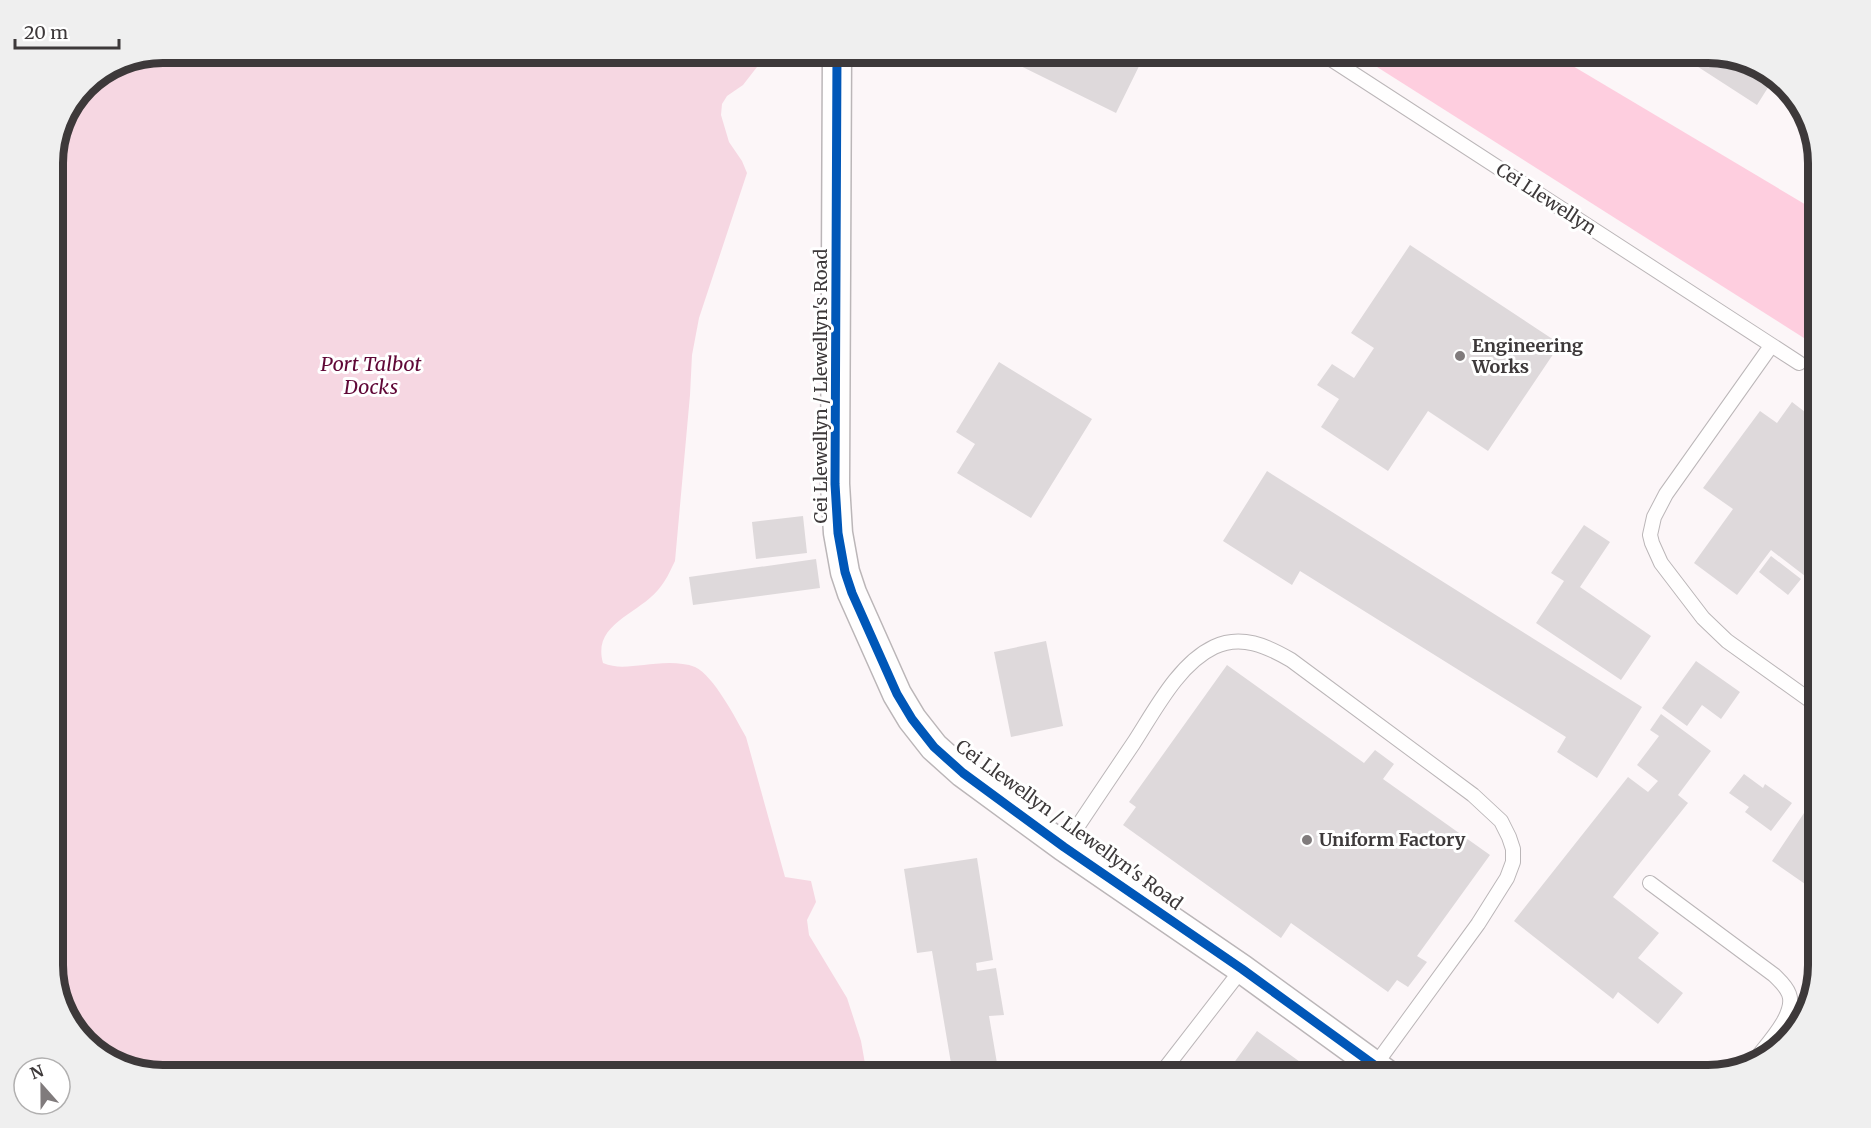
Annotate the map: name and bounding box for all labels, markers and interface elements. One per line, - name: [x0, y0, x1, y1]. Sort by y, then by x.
- scale bar: [15, 12, 118, 50]
- text: 20 m: [24, 21, 68, 44]
- street label: Cei Llewellyn: [1492, 158, 1601, 240]
- street label: Cei Llewellyn / Llewellyn's Road: [809, 248, 832, 523]
- place label: Engineering Works: [1471, 334, 1583, 378]
- marker: Engineering Works: [1453, 349, 1467, 363]
- water label: Port Talbot Docks: [321, 351, 422, 399]
- street label: Cei Llewellyn / Llewellyn's Road: [951, 735, 1187, 915]
- place label: Uniform Factory: [1319, 828, 1466, 851]
- marker: Uniform Factory: [1300, 833, 1314, 847]
- north arrow: [12, 1056, 72, 1116]
- text: N: [27, 1060, 46, 1084]

